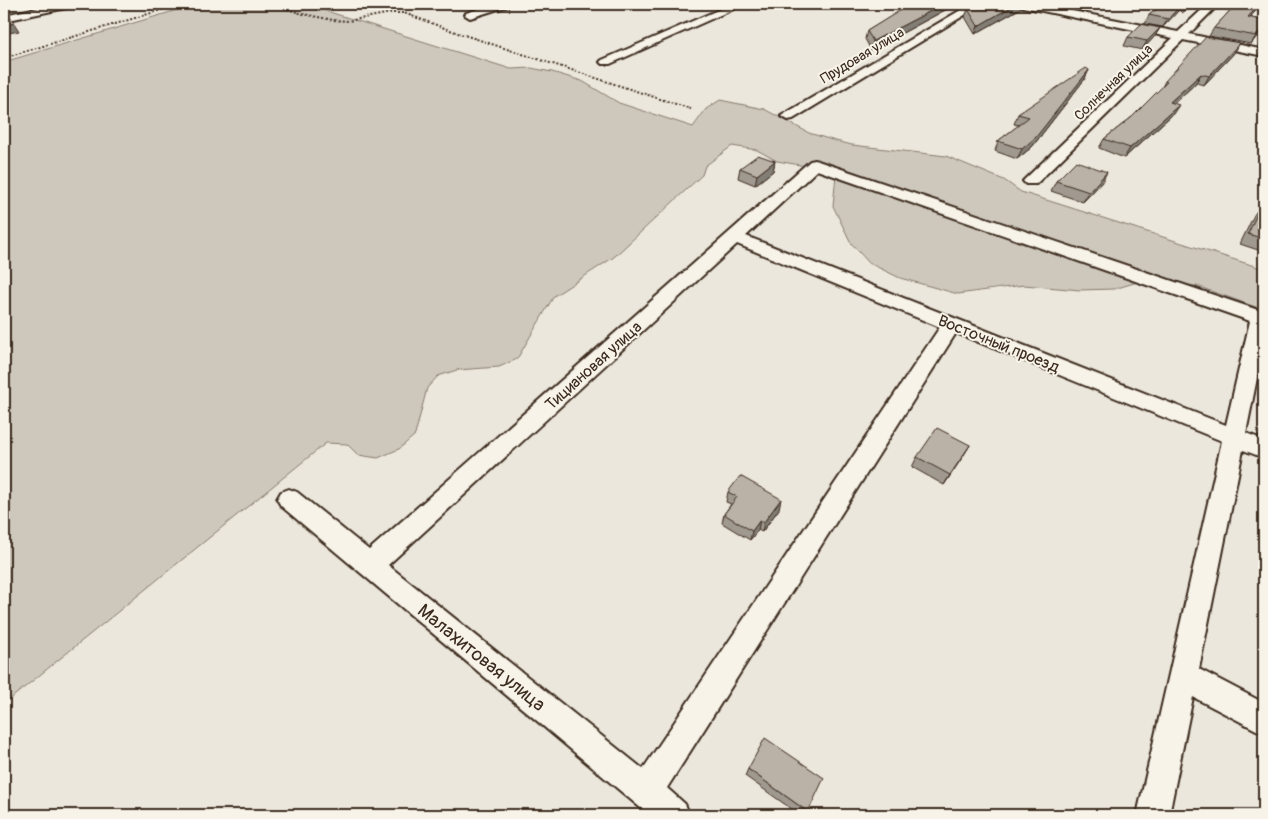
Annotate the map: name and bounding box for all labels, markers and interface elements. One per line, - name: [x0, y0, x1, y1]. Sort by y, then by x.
- street label: Прудовая улица: [817, 24, 907, 87]
- street label: Солнечная улица: [1071, 41, 1156, 124]
- street label: Восточный проезд: [935, 310, 1063, 378]
- street label: Тициановая улица: [541, 317, 646, 414]
- street label: Малахитовая улица: [413, 599, 550, 717]

